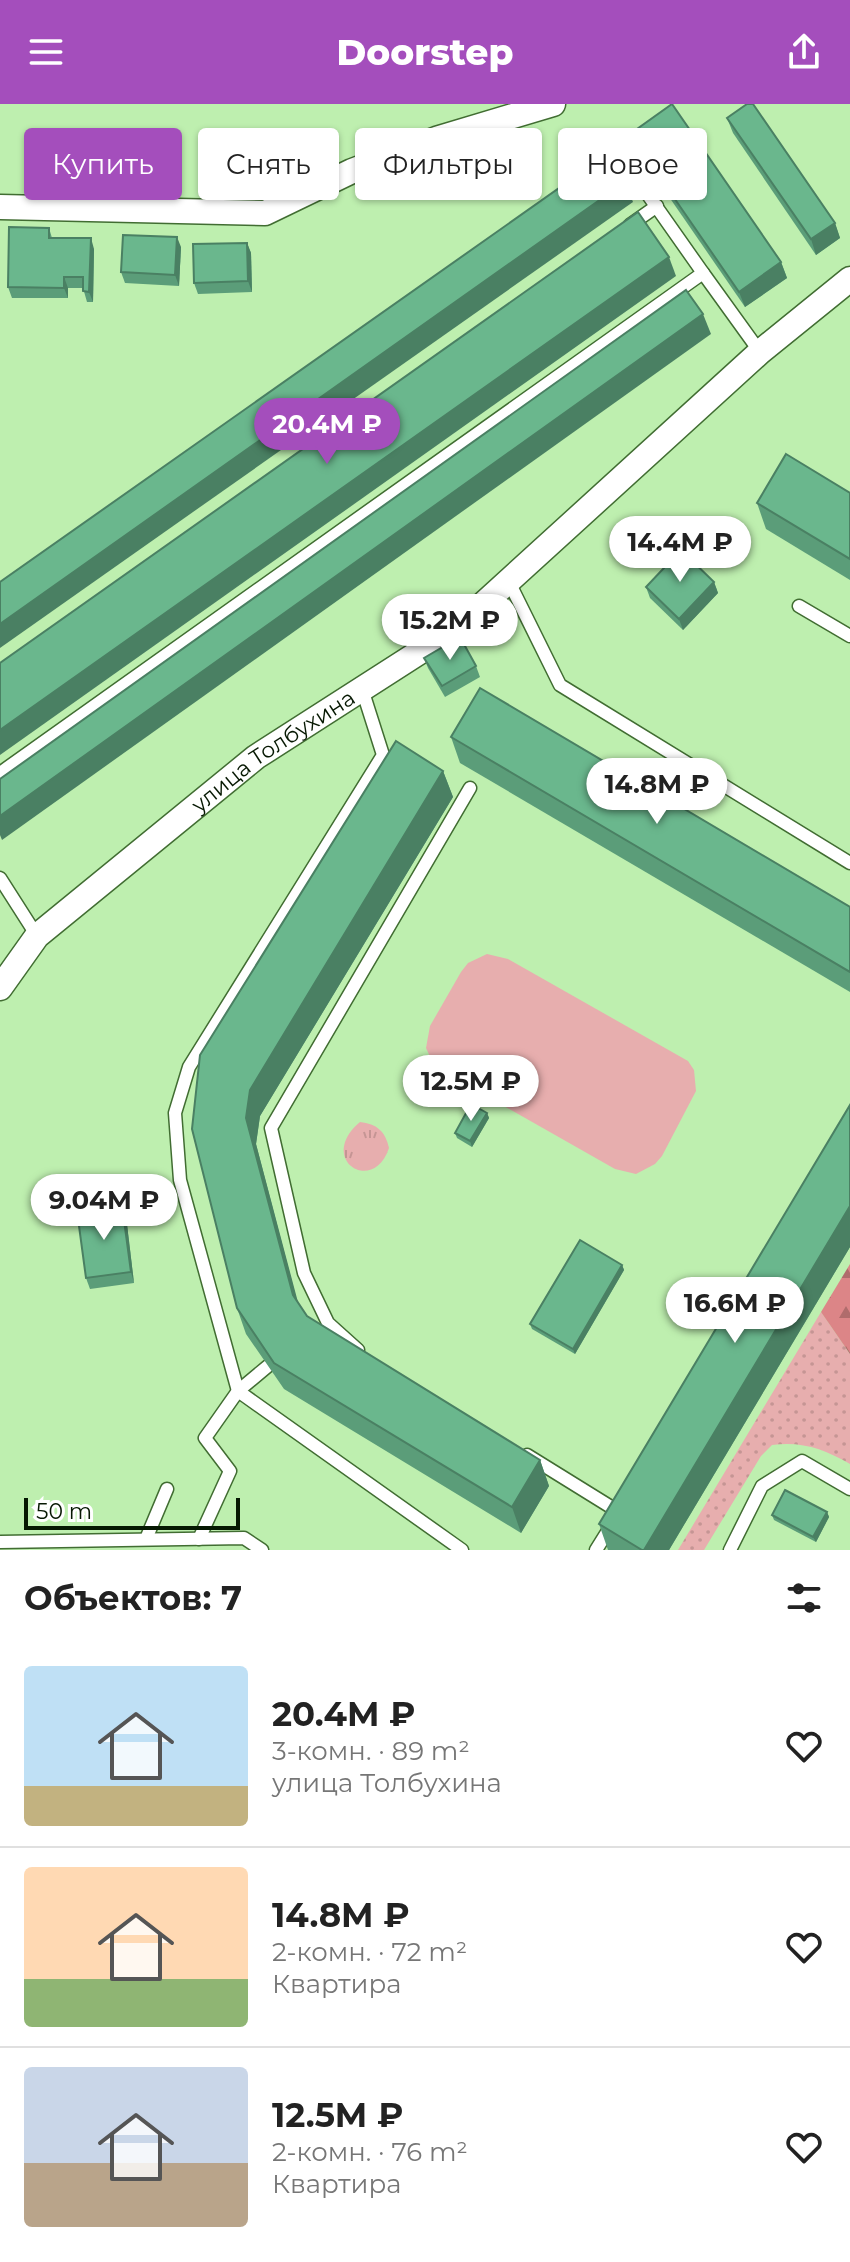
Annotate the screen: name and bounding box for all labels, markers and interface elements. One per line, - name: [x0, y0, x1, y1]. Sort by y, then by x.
- icon: menu: [24, 30, 68, 74]
- text: Doorstep: [337, 30, 513, 74]
- icon: share: [782, 30, 826, 74]
- chip: Купить: [24, 128, 182, 200]
- chip: Снять: [198, 128, 339, 200]
- chip: Фильтры: [355, 128, 542, 200]
- chip: Новое: [558, 128, 707, 200]
- pin: 20.4M ₽: [253, 398, 401, 466]
- text: 20.4M ₽: [272, 408, 382, 440]
- pin: 14.4M ₽: [606, 516, 754, 584]
- text: 14.4M ₽: [627, 526, 733, 558]
- pin: 15.2M ₽: [376, 594, 524, 662]
- text: 15.2M ₽: [400, 604, 500, 636]
- street label: улица Толбухина: [185, 684, 360, 819]
- pin: 14.8M ₽: [583, 758, 731, 826]
- text: 14.8M ₽: [604, 768, 710, 800]
- pin: 12.5M ₽: [397, 1055, 545, 1123]
- text: 12.5M ₽: [421, 1065, 521, 1097]
- pin: 9.04M ₽: [30, 1174, 178, 1242]
- text: 9.04M ₽: [49, 1184, 159, 1216]
- pin: 16.6M ₽: [661, 1277, 809, 1345]
- text: 16.6M ₽: [684, 1287, 786, 1319]
- scale bar: [24, 1494, 240, 1530]
- text: 50 m: [36, 1498, 92, 1525]
- icon: filters: [782, 1576, 826, 1620]
- text: Объектов: 7: [24, 1577, 242, 1619]
- text: 20.4M ₽: [272, 1693, 416, 1735]
- icon: home: [88, 1698, 184, 1794]
- icon: heart: [782, 1724, 826, 1768]
- text: 3-комн. · 89 m²: [272, 1735, 470, 1767]
- text: улица Толбухина: [272, 1767, 502, 1799]
- text: 14.8M ₽: [272, 1894, 410, 1936]
- icon: home: [88, 1899, 184, 1995]
- icon: heart: [782, 1925, 826, 1969]
- text: 2-комн. · 72 m²: [272, 1936, 467, 1968]
- text: Квартира: [272, 1968, 401, 2000]
- text: 12.5M ₽: [272, 2094, 403, 2136]
- icon: home: [88, 2099, 184, 2195]
- icon: heart: [782, 2125, 826, 2169]
- text: 2-комн. · 76 m²: [272, 2136, 468, 2168]
- text: Квартира: [272, 2168, 401, 2200]

